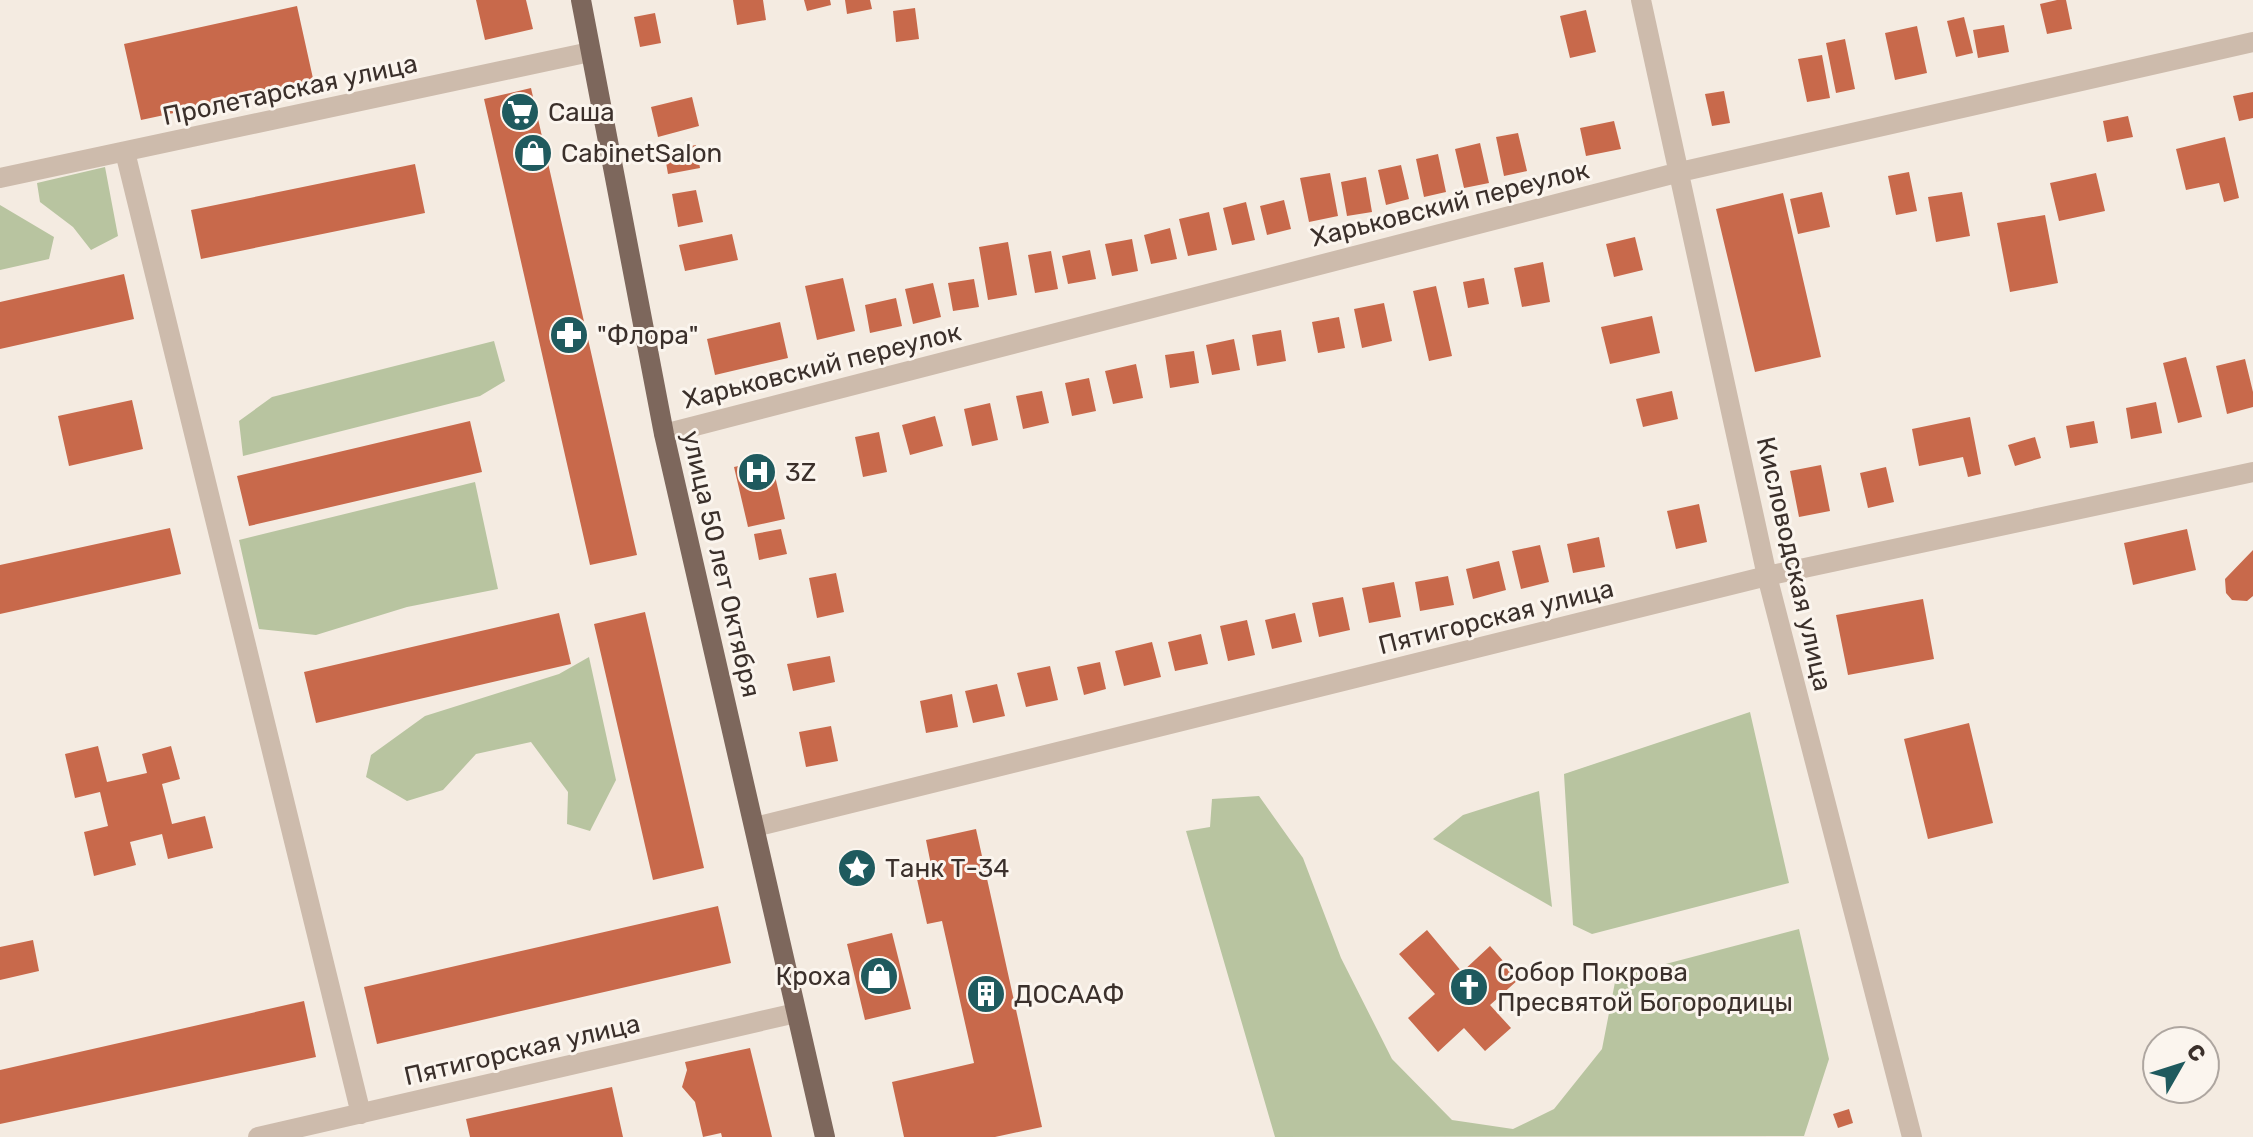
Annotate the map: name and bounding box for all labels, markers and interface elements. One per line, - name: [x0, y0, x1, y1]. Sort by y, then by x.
- street label: Пролетарская улица: [160, 48, 420, 132]
- supermarket icon: Саша: [499, 91, 541, 133]
- place label: Саша: [548, 97, 614, 128]
- shop icon: CabinetSalon: [512, 132, 554, 174]
- place label: CabinetSalon: [561, 138, 722, 169]
- street label: Харьковский переулок: [1308, 154, 1592, 254]
- pharmacy icon: "Флора": [548, 314, 590, 356]
- street label: Харьковский переулок: [680, 316, 964, 416]
- place label: "Флора": [597, 320, 699, 351]
- street label: улица 50 лет Октября: [675, 428, 767, 700]
- street label: Кисловодская улица: [1750, 434, 1838, 694]
- hospital icon: 3Z: [736, 451, 778, 493]
- place label: 3Z: [785, 457, 816, 488]
- street label: Пятигорская улица: [1375, 573, 1617, 661]
- place icon: Танк Т-34: [836, 847, 878, 889]
- place label: Танк Т-34: [885, 853, 1009, 884]
- shop icon: Кроха: [858, 955, 900, 997]
- place label: Собор Покрова Пресвятой Богородицы: [1497, 957, 1793, 1018]
- place label: Кроха: [776, 961, 851, 992]
- church icon: Собор Покрова Пресвятой Богородицы: [1448, 966, 1490, 1008]
- building icon: ДОСААФ: [965, 973, 1007, 1015]
- place label: ДОСААФ: [1014, 979, 1124, 1010]
- street label: Пятигорская улица: [401, 1008, 643, 1092]
- north arrow: [2141, 1025, 2221, 1105]
- text: С: [2181, 1038, 2212, 1067]

